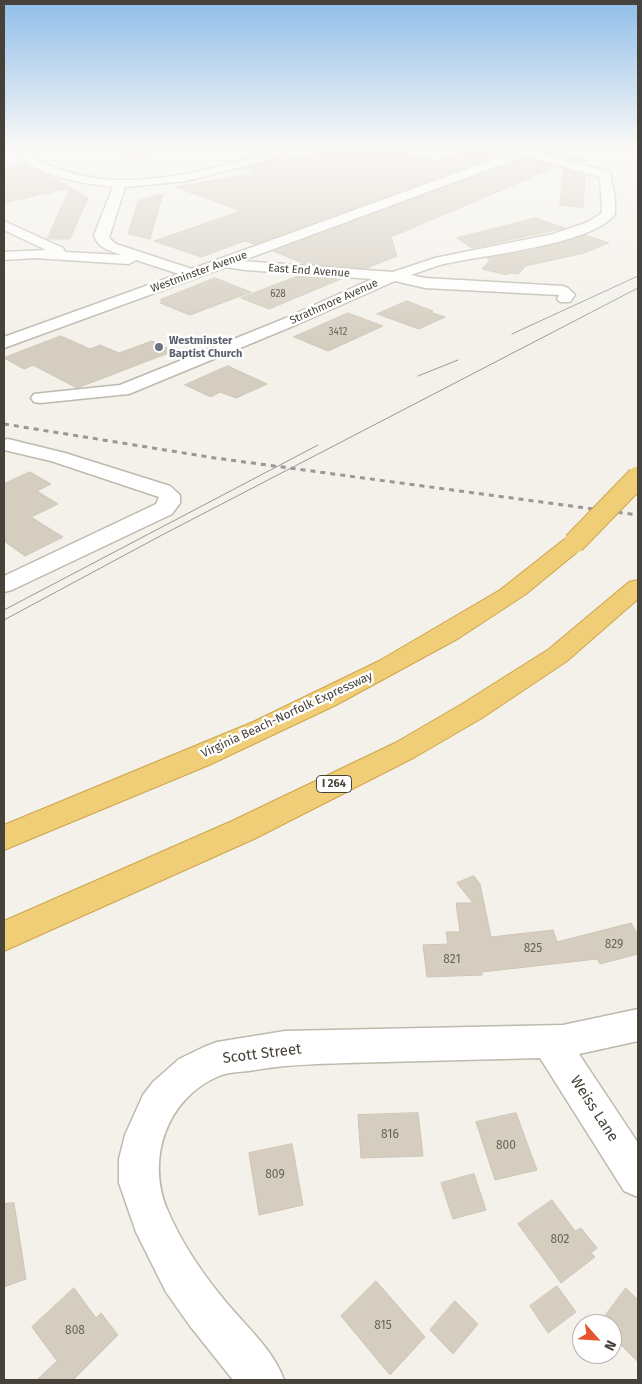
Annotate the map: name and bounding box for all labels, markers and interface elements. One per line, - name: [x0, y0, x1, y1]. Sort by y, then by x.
- street label: Westminster Avenue: [149, 248, 249, 296]
- street label: East End Avenue: [268, 262, 350, 280]
- street label: Strathmore Avenue: [288, 277, 380, 327]
- house number: 628: [270, 288, 286, 300]
- house number: 3412: [329, 326, 347, 338]
- place label: Westminster Baptist Church: [169, 334, 242, 360]
- marker: Westminster Baptist Church: [153, 341, 165, 353]
- street label: Virginia Beach-Norfolk Expressway: [199, 669, 375, 761]
- road number: I 264: [316, 776, 352, 792]
- house number: 829: [605, 938, 623, 952]
- house number: 825: [524, 942, 542, 956]
- house number: 821: [443, 953, 461, 967]
- street label: Scott Street: [222, 1040, 302, 1068]
- street label: Weiss Lane: [566, 1073, 622, 1145]
- house number: 816: [381, 1128, 399, 1142]
- house number: 800: [496, 1139, 516, 1153]
- house number: 809: [265, 1168, 285, 1182]
- house number: 802: [550, 1233, 570, 1247]
- north arrow: [572, 1314, 622, 1364]
- house number: 815: [374, 1319, 392, 1333]
- house number: 808: [65, 1324, 85, 1338]
- text: N: [600, 1337, 620, 1353]

